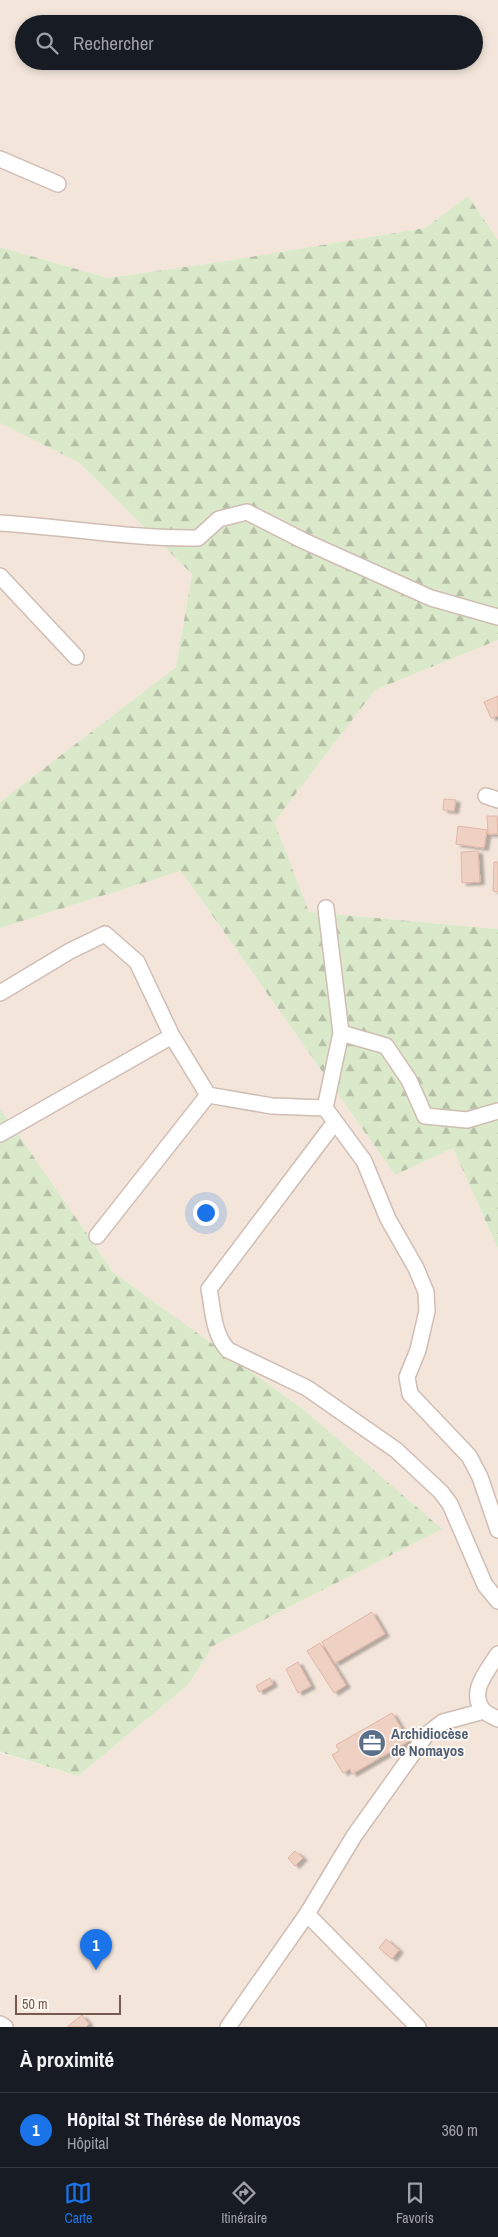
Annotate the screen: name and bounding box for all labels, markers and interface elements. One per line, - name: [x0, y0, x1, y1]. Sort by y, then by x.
- search box: [15, 15, 483, 70]
- icon: search: [33, 29, 61, 57]
- text: Rechercher: [73, 30, 154, 56]
- your location: [193, 1200, 219, 1226]
- place label: Archidiocèse de Nomayos: [391, 1723, 468, 1761]
- office icon: Archidiocèse de Nomayos: [357, 1728, 387, 1758]
- pin: 1: [80, 1929, 112, 1970]
- scale bar: [15, 1992, 121, 2015]
- text: 50 m: [22, 1995, 48, 2013]
- text: À proximité: [20, 2045, 114, 2074]
- text: Hôpital St Thérèse de Nomayos: [67, 2106, 301, 2132]
- text: 1: [32, 2119, 40, 2141]
- text: 360 m: [442, 2119, 478, 2141]
- text: Hôpital: [67, 2132, 109, 2154]
- tab: Carte: [64, 2179, 92, 2227]
- tab: Itinéraire: [221, 2179, 267, 2227]
- tab: Favoris: [396, 2179, 434, 2227]

